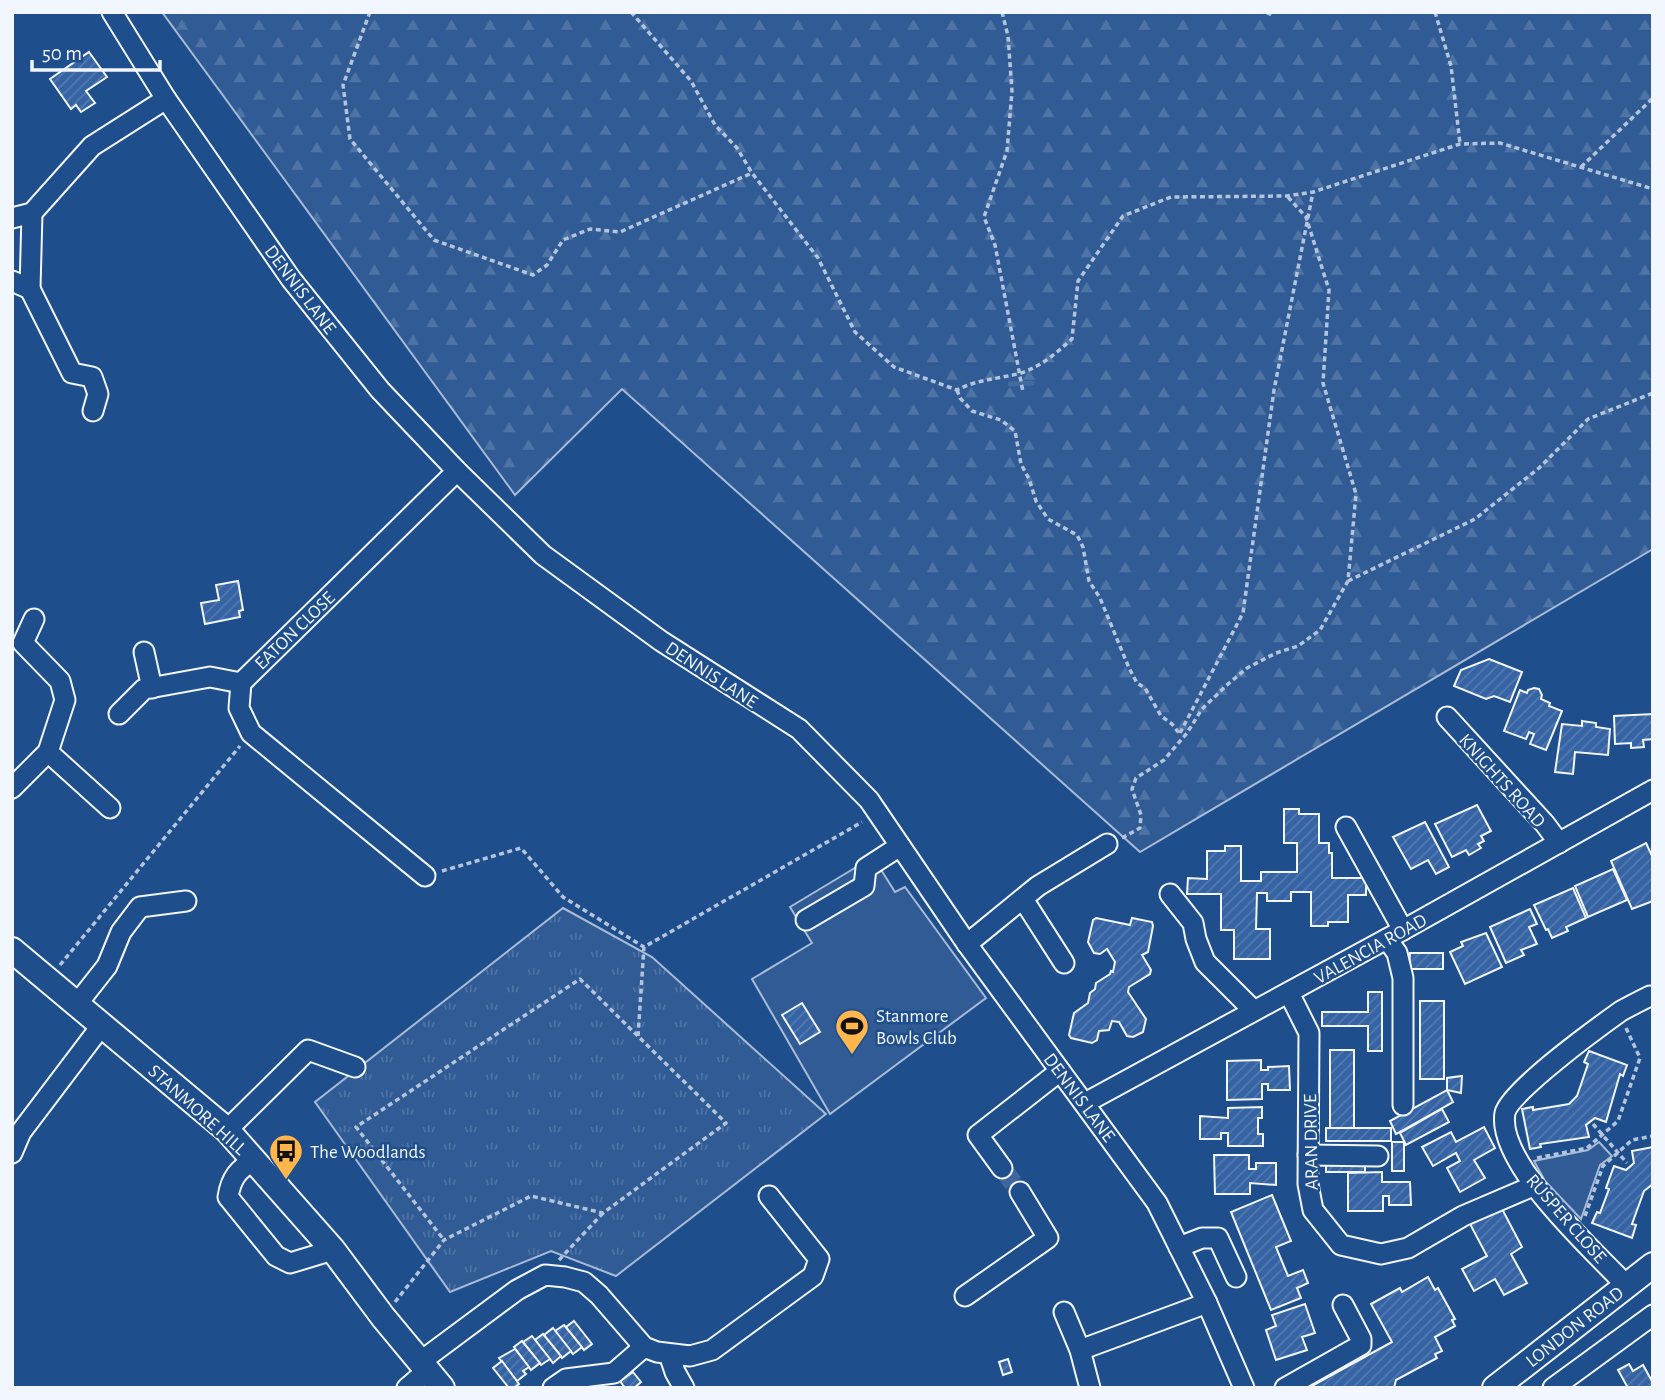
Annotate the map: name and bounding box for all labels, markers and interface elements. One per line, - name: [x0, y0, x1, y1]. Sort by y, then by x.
- scale bar: [32, 28, 159, 72]
- text: 50 m: [42, 43, 82, 64]
- street label: DENNIS LANE: [260, 242, 339, 338]
- street label: EATON CLOSE: [251, 588, 339, 674]
- street label: DENNIS LANE: [662, 639, 761, 712]
- street label: KNIGHTS ROAD: [1455, 731, 1549, 832]
- street label: VALENCIA ROAD: [1311, 911, 1430, 988]
- sports icon: Stanmore Bowls Club: [833, 1007, 871, 1056]
- place label: Stanmore Bowls Club: [876, 1007, 957, 1048]
- street label: DENNIS LANE: [1039, 1050, 1118, 1146]
- street label: STANMORE HILL: [144, 1061, 250, 1159]
- street label: ARAN DRIVE: [1301, 1094, 1322, 1190]
- bus stop icon: The Woodlands: [267, 1132, 305, 1181]
- place label: The Woodlands: [310, 1143, 425, 1162]
- street label: RUSPER CLOSE: [1522, 1171, 1609, 1267]
- street label: LONDON ROAD: [1523, 1283, 1627, 1371]

